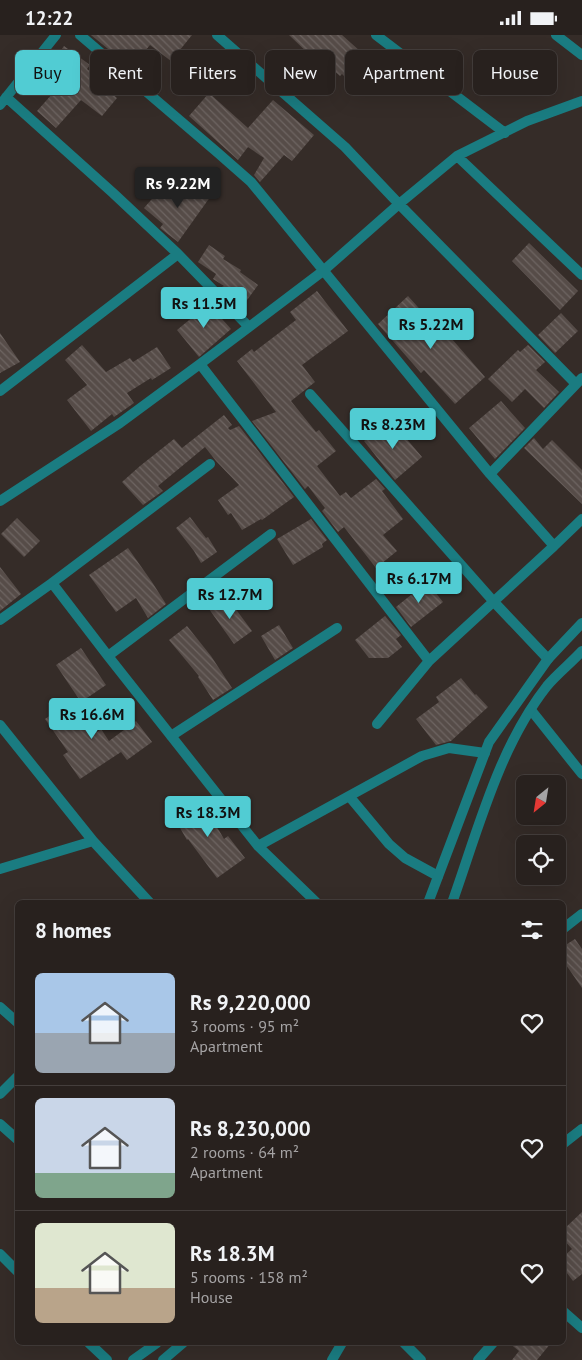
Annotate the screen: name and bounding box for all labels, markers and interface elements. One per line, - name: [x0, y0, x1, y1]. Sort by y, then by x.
- text: 12:22: [25, 6, 73, 30]
- chip: Buy: [15, 50, 80, 95]
- chip: Rent: [90, 50, 161, 95]
- chip: Filters: [171, 50, 255, 95]
- chip: New: [265, 50, 335, 95]
- chip: Apartment: [345, 50, 463, 95]
- chip: House: [473, 50, 557, 95]
- pin: Rs 9.22M: [126, 167, 230, 209]
- text: Rs 9.22M: [146, 173, 210, 193]
- pin: Rs 11.5M: [152, 287, 256, 329]
- text: Rs 11.5M: [172, 293, 236, 313]
- pin: Rs 5.22M: [379, 307, 483, 350]
- text: Rs 5.22M: [399, 314, 463, 334]
- pin: Rs 8.23M: [341, 407, 445, 450]
- text: Rs 8.23M: [361, 414, 425, 434]
- pin: Rs 6.17M: [367, 561, 471, 604]
- text: Rs 6.17M: [387, 568, 451, 588]
- pin: Rs 12.7M: [178, 577, 282, 620]
- text: Rs 12.7M: [198, 584, 262, 604]
- pin: Rs 16.6M: [40, 697, 144, 740]
- text: Rs 16.6M: [60, 704, 124, 724]
- north arrow: [516, 775, 566, 825]
- map controls: [516, 775, 566, 885]
- pin: Rs 18.3M: [156, 795, 260, 838]
- text: Rs 18.3M: [176, 802, 240, 822]
- button: locate: [516, 835, 566, 885]
- icon: filters: [518, 916, 546, 944]
- text: 8 homes: [35, 917, 111, 944]
- text: Rs 9,220,000: [190, 989, 311, 1016]
- icon: home: [75, 993, 135, 1053]
- icon: heart: [518, 1009, 546, 1037]
- text: 3 rooms · 95 m²: [190, 1016, 299, 1036]
- text: Apartment: [190, 1036, 263, 1056]
- text: Rs 8,230,000: [190, 1115, 311, 1142]
- icon: home: [75, 1118, 135, 1178]
- icon: heart: [518, 1134, 546, 1162]
- text: 2 rooms · 64 m²: [190, 1142, 299, 1162]
- text: Apartment: [190, 1162, 263, 1182]
- text: Rs 18.3M: [190, 1240, 275, 1267]
- icon: home: [75, 1243, 135, 1303]
- icon: heart: [518, 1259, 546, 1287]
- text: 5 rooms · 158 m²: [190, 1267, 308, 1287]
- text: House: [190, 1287, 233, 1307]

